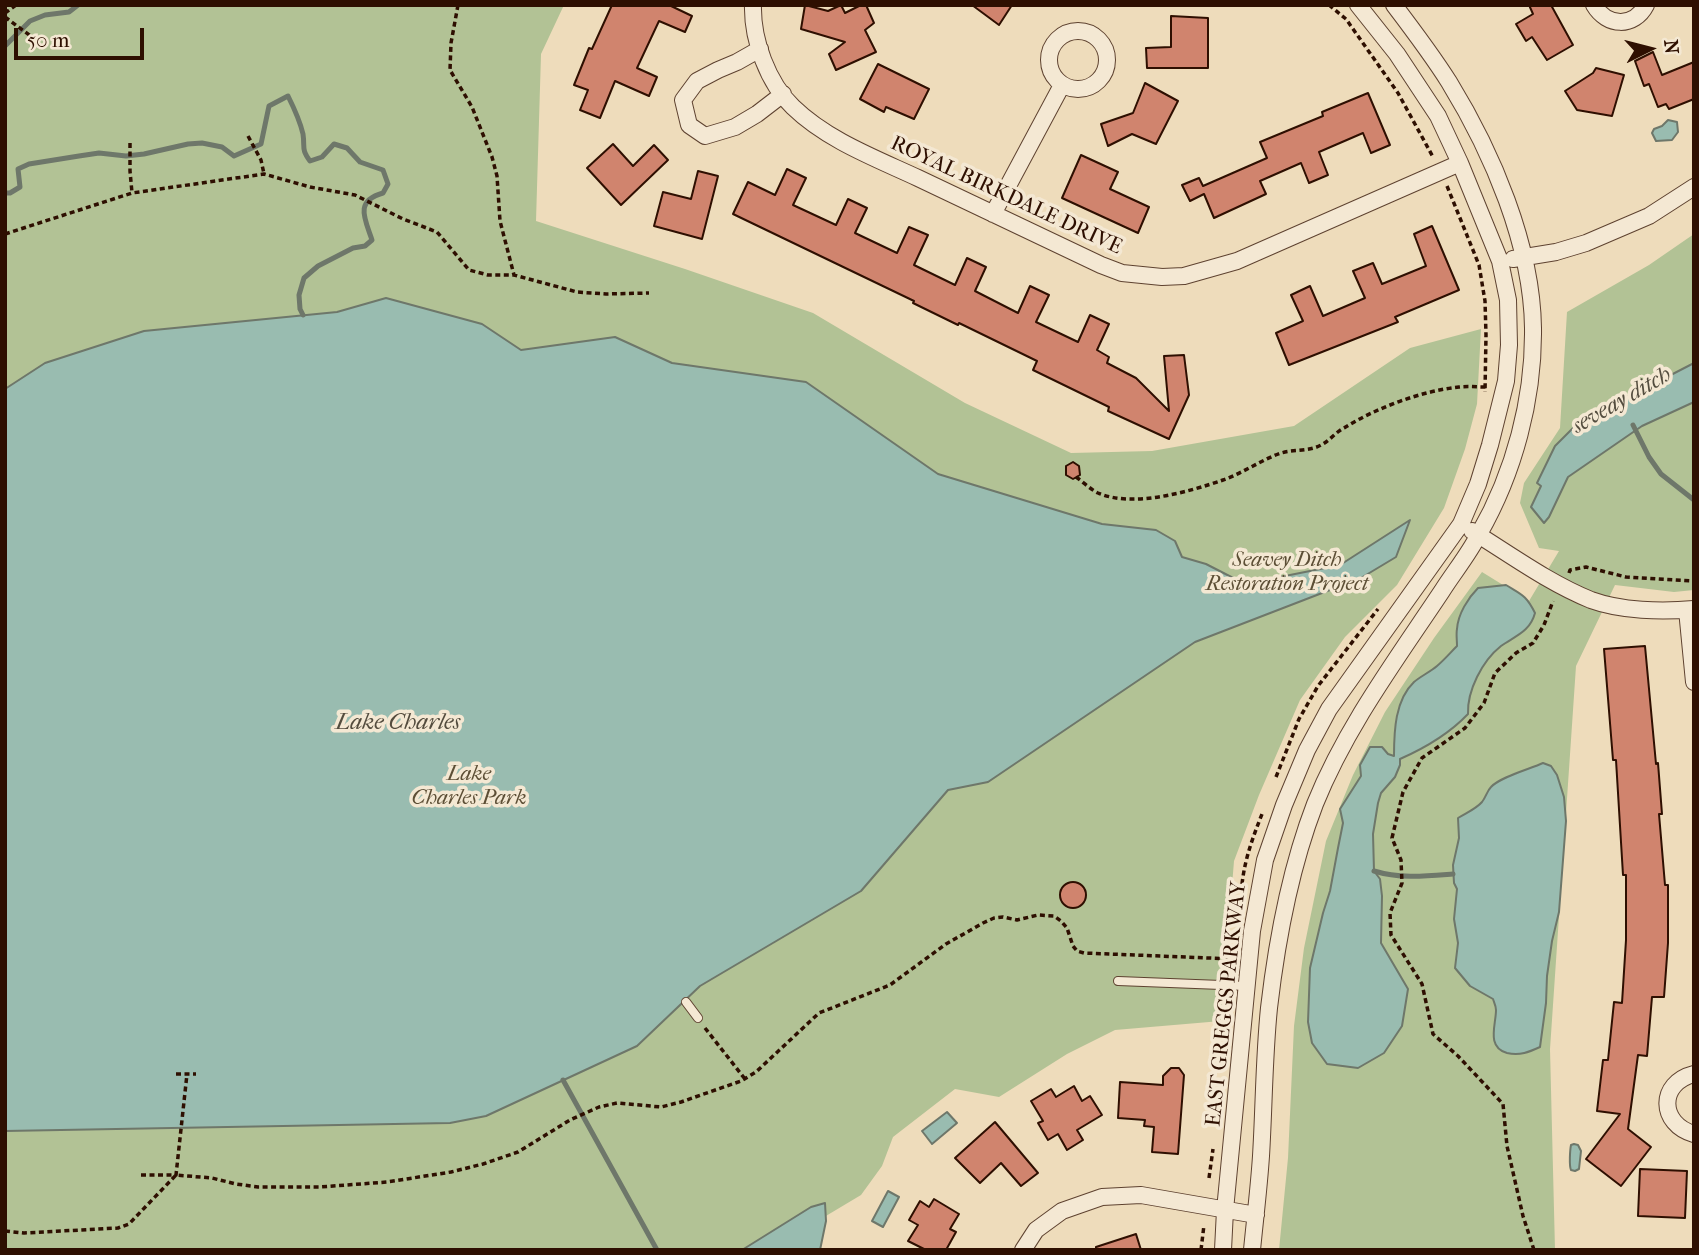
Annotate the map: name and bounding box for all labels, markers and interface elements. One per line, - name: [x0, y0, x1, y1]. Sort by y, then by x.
- scale bar: [18, 14, 147, 58]
- north arrow: [1615, 14, 1685, 84]
- text: 50 m: [27, 28, 70, 52]
- text: N: [1659, 38, 1683, 55]
- street label: ROYAL BIRKDALE DRIVE: [886, 131, 1126, 261]
- water label: seveay ditch: [1567, 362, 1677, 440]
- park label: Seavey Ditch Restoration Project: [1206, 548, 1368, 598]
- water label: Lake Charles: [336, 709, 460, 737]
- park label: Lake Charles Park: [412, 762, 526, 812]
- street label: EAST GREGGS PARKWAY: [1202, 880, 1252, 1128]

